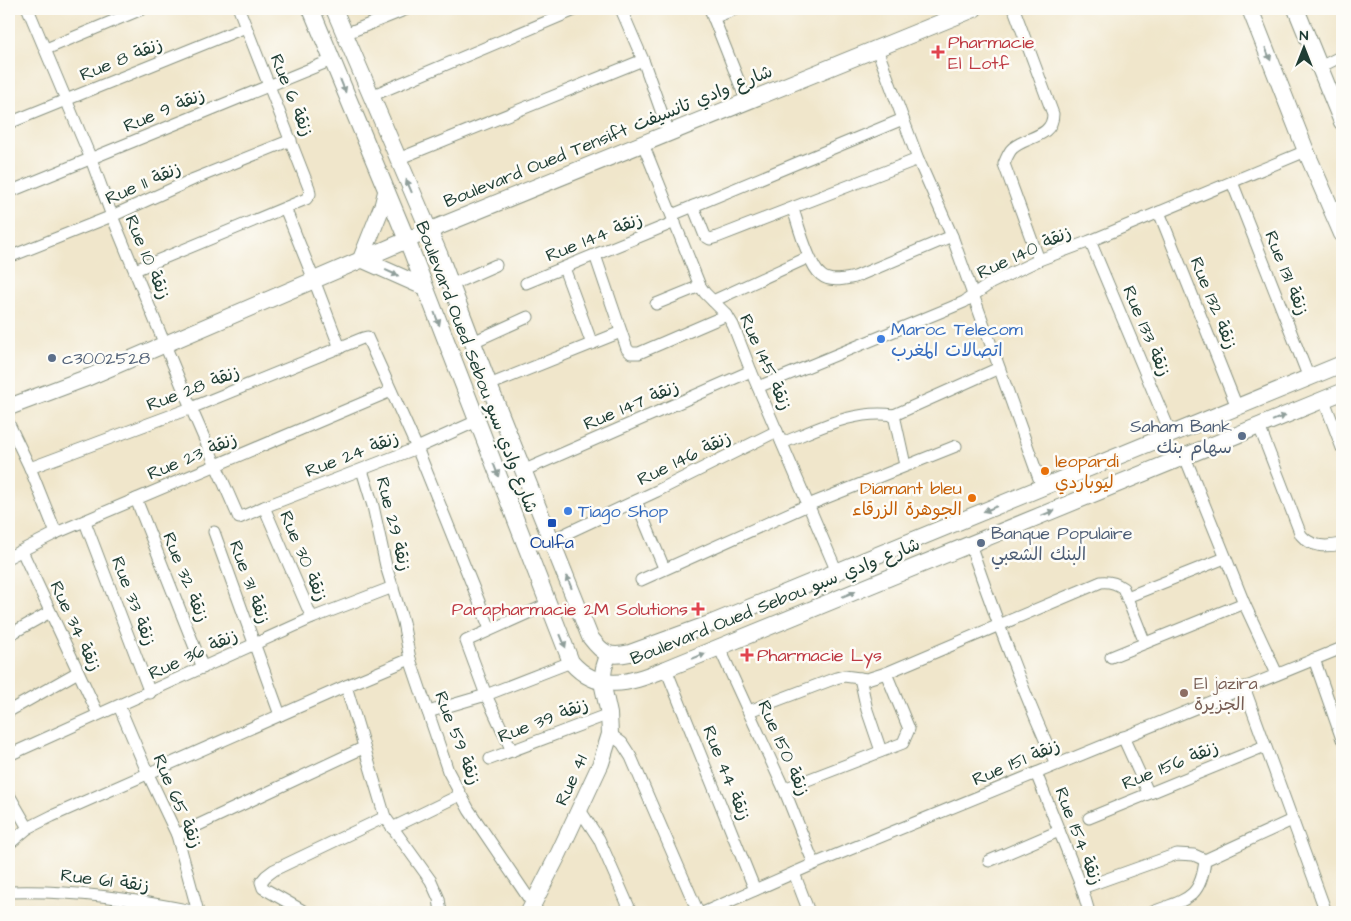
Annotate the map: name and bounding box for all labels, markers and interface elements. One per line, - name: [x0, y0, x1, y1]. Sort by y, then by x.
- north arrow: [1278, 22, 1328, 72]
- text: N: [1300, 26, 1309, 46]
- place label: Pharmacie El Lotf: [948, 30, 1035, 76]
- street label: Rue 8 زنقة: [76, 32, 166, 87]
- marker: Pharmacie El Lotf: [932, 46, 944, 58]
- one-way arrow: [1264, 47, 1272, 62]
- street label: Rue 6 زنقة: [264, 50, 319, 140]
- street label: Boulevard Oued Tensift شارع وادي تانسيفت: [440, 59, 776, 214]
- one-way arrow: [339, 79, 347, 94]
- street label: Rue 9 زنقة: [120, 82, 209, 139]
- street label: Rue 11 زنقة: [101, 156, 185, 211]
- one-way arrow: [405, 178, 413, 193]
- street label: Rue 144 زنقة: [542, 207, 646, 268]
- street label: Rue 10 زنقة: [119, 211, 176, 303]
- street label: Boulevard Oued Sebou شارع وادي سبو: [409, 218, 544, 517]
- street label: Rue 140 زنقة: [973, 220, 1076, 285]
- street label: Rue 131 زنقة: [1258, 227, 1315, 319]
- street label: Rue 132 زنقة: [1184, 253, 1243, 353]
- one-way arrow: [385, 270, 399, 278]
- street label: Rue 133 زنقة: [1116, 282, 1177, 380]
- street label: Rue 145 زنقة: [733, 310, 798, 414]
- one-way arrow: [434, 311, 441, 326]
- place label: Maroc Telecom اتصالات المغرب: [891, 317, 1023, 363]
- marker: Maroc Telecom اتصالات المغرب: [875, 333, 887, 345]
- place label: c3002528: [62, 346, 151, 371]
- marker: c3002528: [46, 352, 58, 364]
- street label: Rue 28 زنقة: [143, 359, 243, 418]
- street label: Rue 147 زنقة: [580, 374, 683, 437]
- place label: Saham Bank سهام بنك: [1130, 414, 1232, 461]
- one-way arrow: [1272, 414, 1287, 422]
- street label: Rue 24 زنقة: [302, 425, 402, 484]
- street label: Rue 146 زنقة: [633, 425, 735, 492]
- street label: Rue 23 زنقة: [144, 426, 241, 487]
- marker: Saham Bank سهام بنك: [1236, 430, 1248, 442]
- place label: leopardi ليوباردي: [1055, 449, 1119, 495]
- one-way arrow: [493, 463, 501, 477]
- marker: leopardi ليوباردي: [1039, 465, 1051, 477]
- street label: Rue 29 زنقة: [370, 474, 417, 574]
- place label: Diamant bleu الجوهرة الزرقاء: [852, 476, 962, 522]
- marker: Diamant bleu الجوهرة الزرقاء: [966, 492, 978, 504]
- place label: Tiago Shop: [578, 499, 668, 525]
- marker: Tiago Shop: [562, 505, 574, 517]
- one-way arrow: [982, 505, 997, 513]
- street label: Rue 30 زنقة: [273, 507, 334, 605]
- one-way arrow: [1041, 508, 1055, 516]
- marker: Oulfa: [546, 517, 558, 529]
- place label: Banque Populaire البنك الشعبي: [991, 521, 1133, 570]
- street label: Rue 32 زنقة: [156, 528, 215, 626]
- place label: Oulfa: [530, 530, 574, 555]
- street label: Boulevard Oued Sebou شارع وادي سبو: [626, 532, 924, 671]
- street label: Rue 31 زنقة: [223, 537, 276, 627]
- marker: Banque Populaire البنك الشعبي: [975, 537, 987, 549]
- street label: Rue 33 زنقة: [105, 553, 162, 650]
- one-way arrow: [564, 575, 572, 589]
- street label: Rue 34 زنقة: [44, 577, 107, 675]
- one-way arrow: [842, 590, 857, 598]
- place label: Parapharmacie 2M Solutions: [452, 597, 688, 622]
- marker: Parapharmacie 2M Solutions: [692, 603, 704, 615]
- street label: Rue 36 زنقة: [144, 623, 242, 686]
- one-way arrow: [559, 634, 567, 649]
- place label: Pharmacie Lys: [757, 643, 882, 669]
- marker: Pharmacie Lys: [741, 649, 753, 661]
- one-way arrow: [691, 651, 706, 659]
- place label: El jazira الجزيرة: [1194, 671, 1258, 717]
- marker: El jazira الجزيرة: [1178, 687, 1190, 699]
- street label: Rue 59 زنقة: [428, 688, 487, 789]
- street label: Rue 39 زنقة: [494, 692, 592, 749]
- street label: Rue 150 زنقة: [751, 697, 816, 800]
- street label: Rue 44 زنقة: [696, 722, 757, 824]
- street label: Rue 151 زنقة: [969, 733, 1064, 792]
- street label: Rue 156 زنقة: [1118, 735, 1222, 796]
- street label: Rue 65 زنقة: [147, 750, 209, 852]
- street label: Rue 41: [549, 751, 594, 810]
- street label: Rue 154 زنقة: [1048, 784, 1109, 889]
- street label: Rue 61 زنقة: [59, 863, 151, 898]

